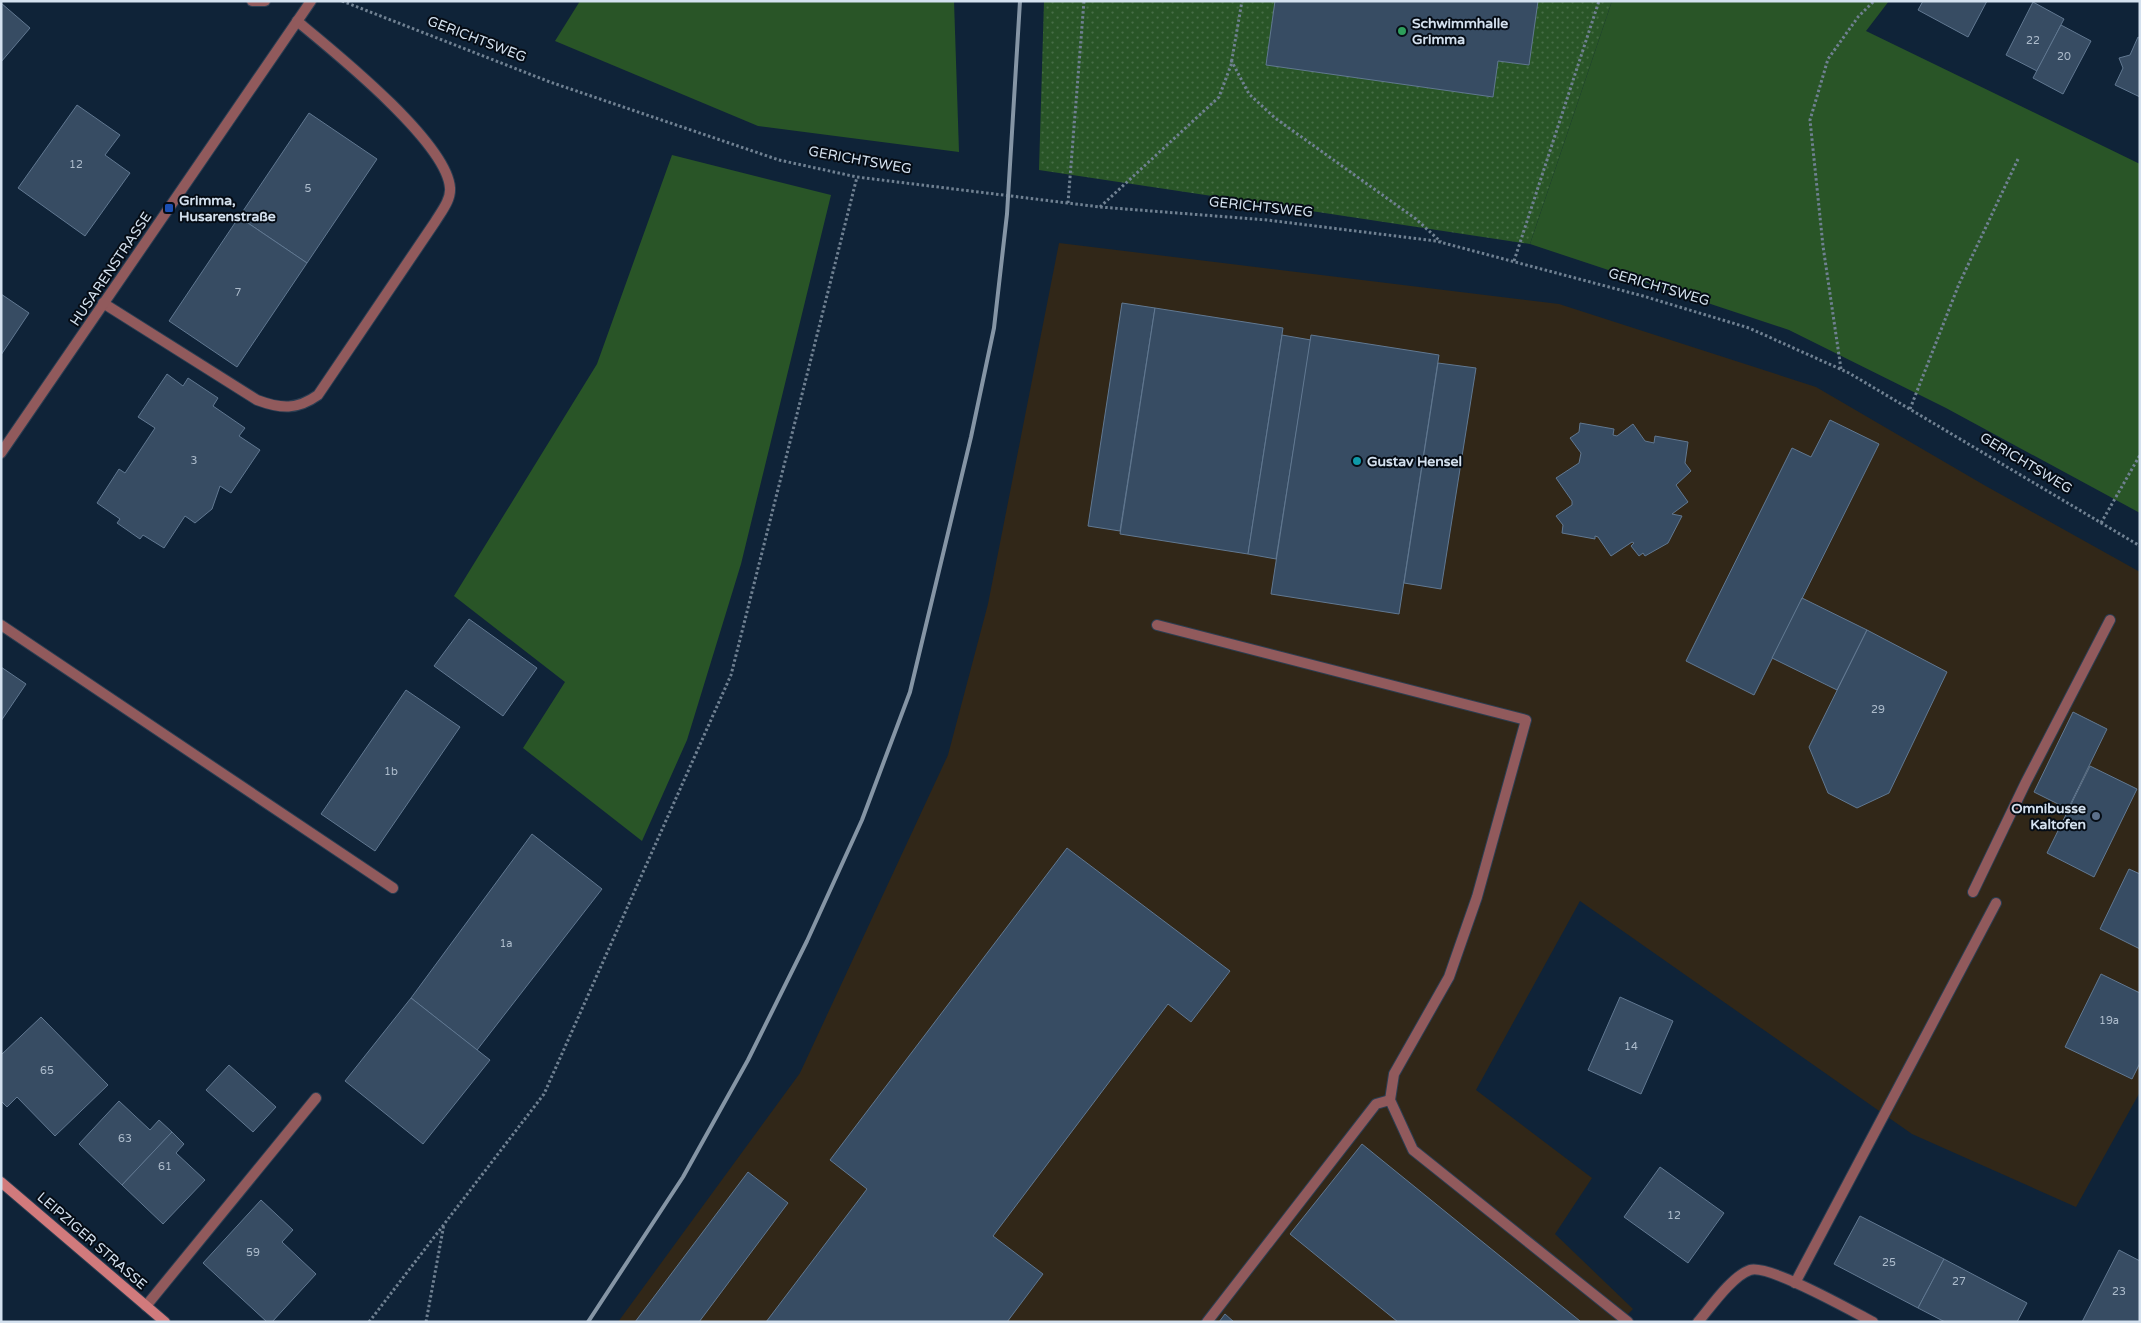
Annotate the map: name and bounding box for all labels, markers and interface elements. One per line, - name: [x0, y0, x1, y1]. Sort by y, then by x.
- street label: GERICHTSWEG: [425, 12, 529, 66]
- place label: Schwimmhalle Grimma: [1412, 15, 1508, 48]
- marker: Schwimmhalle Grimma: [1396, 25, 1408, 37]
- house number: 22: [2026, 34, 2040, 47]
- house number: 20: [2057, 50, 2071, 63]
- street label: GERICHTSWEG: [807, 143, 913, 177]
- house number: 12: [69, 158, 83, 171]
- house number: 5: [305, 182, 312, 195]
- place label: Grimma, Husarenstraße: [179, 192, 276, 225]
- street label: GERICHTSWEG: [1208, 193, 1314, 221]
- marker: Grimma, Husarenstraße: [163, 202, 175, 214]
- street label: HUSARENSTRASSE: [67, 209, 155, 329]
- street label: GERICHTSWEG: [1606, 264, 1712, 310]
- house number: 7: [235, 286, 242, 299]
- street label: GERICHTSWEG: [1977, 429, 2075, 497]
- place label: Gustav Hensel: [1367, 453, 1462, 470]
- house number: 3: [191, 454, 198, 467]
- marker: Gustav Hensel: [1351, 455, 1363, 467]
- house number: 29: [1871, 703, 1885, 716]
- house number: 1b: [384, 765, 398, 778]
- place label: Omnibusse Kaltofen: [2011, 800, 2086, 833]
- marker: Omnibusse Kaltofen: [2090, 810, 2102, 822]
- house number: 1a: [499, 937, 513, 950]
- house number: 19a: [2099, 1014, 2119, 1027]
- house number: 14: [1624, 1040, 1638, 1053]
- house number: 65: [40, 1064, 54, 1077]
- house number: 63: [118, 1132, 132, 1145]
- house number: 61: [158, 1160, 172, 1173]
- street label: LEIPZIGER STRASSE: [34, 1189, 150, 1293]
- house number: 12: [1667, 1209, 1681, 1222]
- house number: 59: [246, 1246, 260, 1259]
- house number: 25: [1882, 1256, 1896, 1269]
- house number: 27: [1952, 1275, 1966, 1288]
- house number: 23: [2112, 1285, 2126, 1298]

